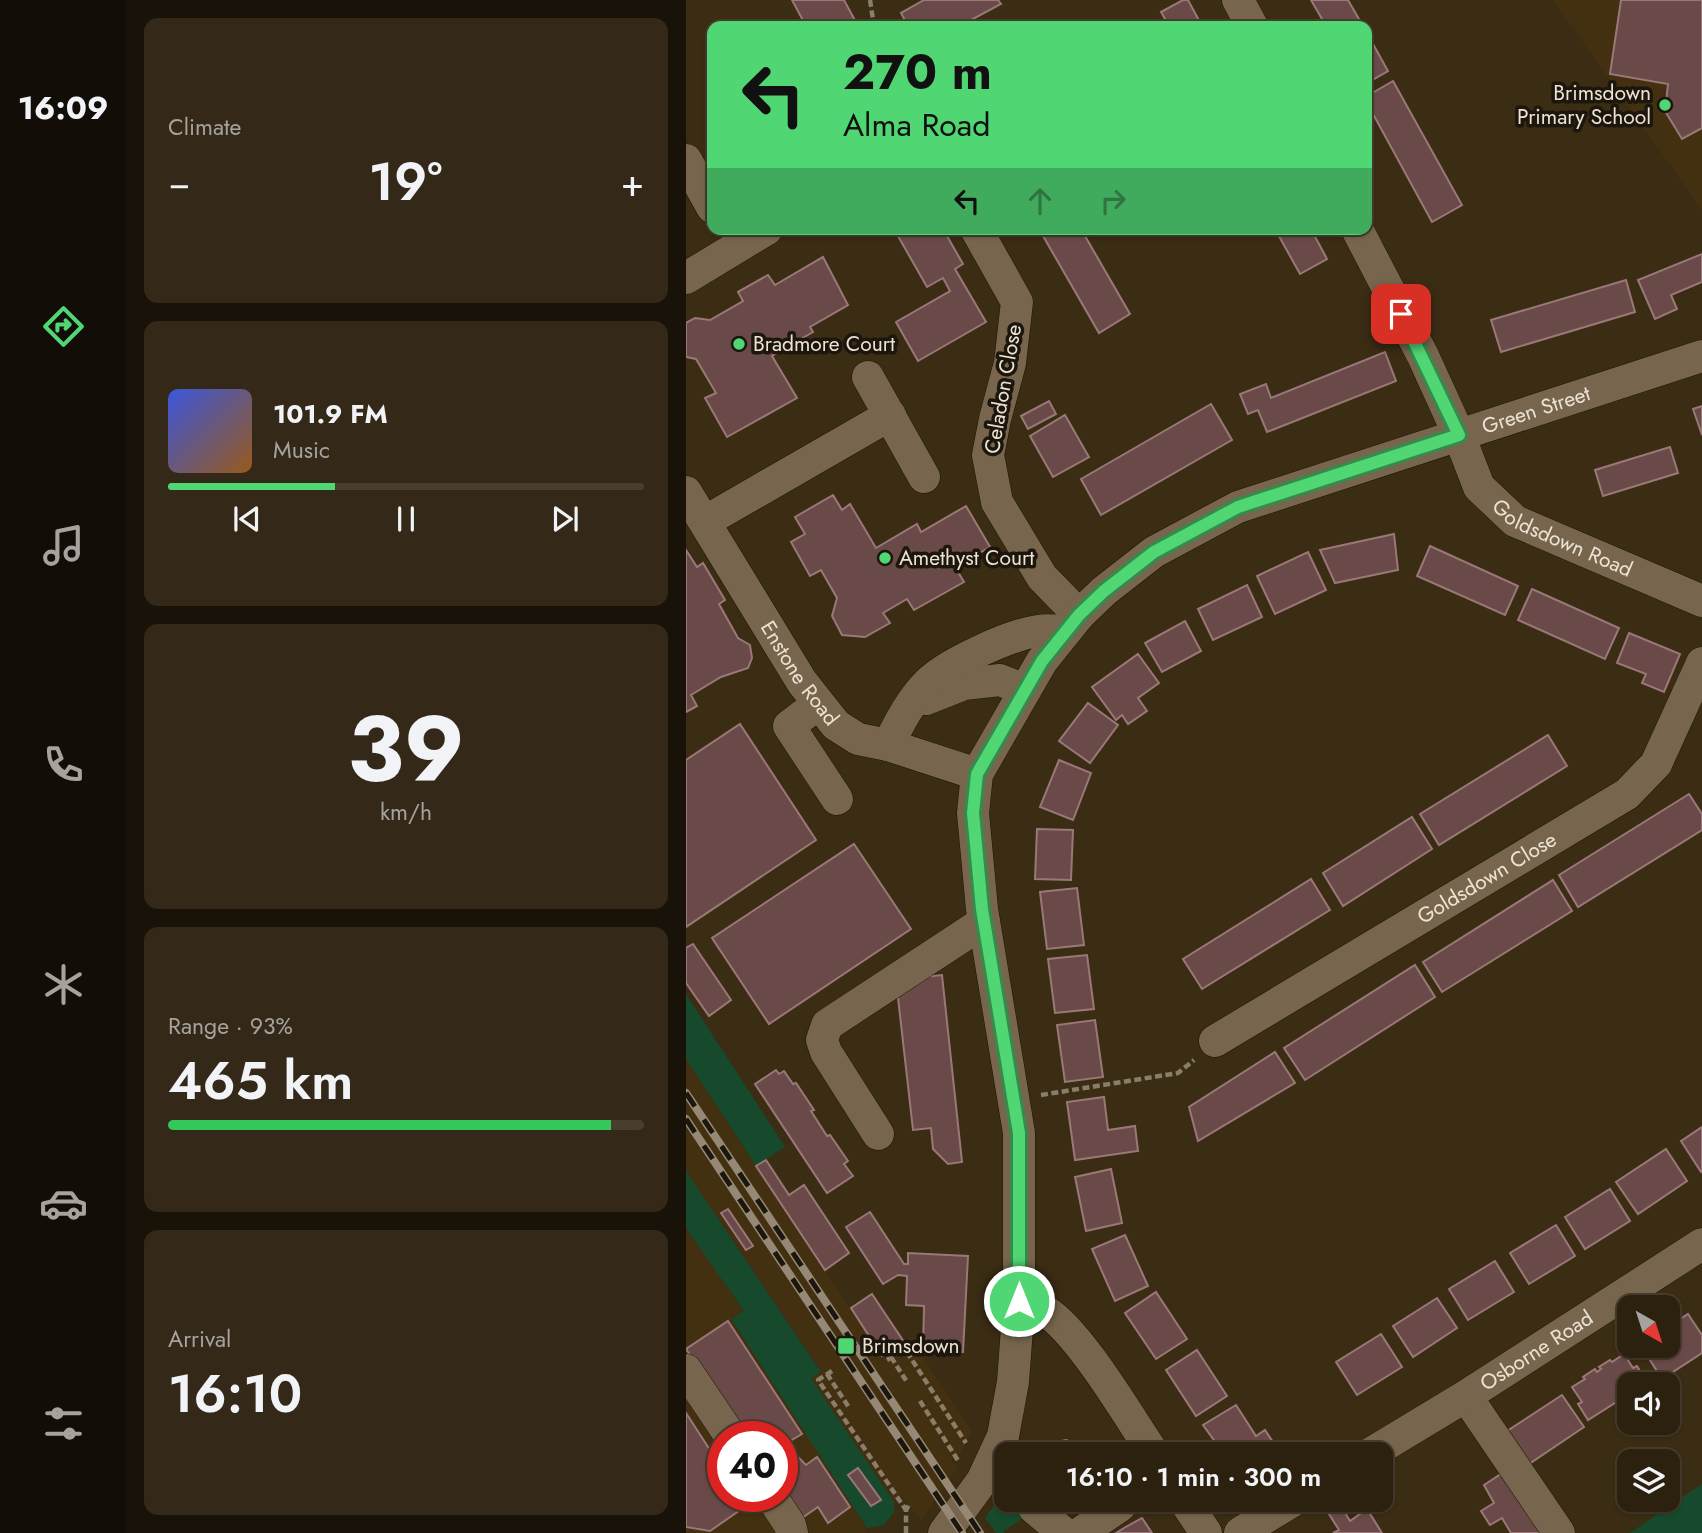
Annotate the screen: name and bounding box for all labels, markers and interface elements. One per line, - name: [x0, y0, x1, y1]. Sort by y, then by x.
- text: 270 m: [843, 37, 992, 107]
- icon: left: [728, 49, 819, 140]
- place label: Brimsdown Primary School: [1517, 78, 1651, 132]
- text: 16:09: [18, 85, 108, 131]
- marker: Brimsdown Primary School: [1657, 97, 1673, 113]
- text: Alma Road: [843, 102, 990, 148]
- text: Climate: [168, 110, 241, 144]
- text: 19°: [369, 144, 443, 220]
- text: −: [168, 155, 190, 210]
- text: +: [621, 155, 644, 210]
- icon: left: [948, 182, 986, 220]
- icon: ahead: [1021, 182, 1059, 220]
- icon: right: [1094, 182, 1132, 220]
- pin: [1371, 284, 1431, 344]
- icon: arrive: [1382, 295, 1420, 333]
- icon: directions: [39, 302, 88, 351]
- street label: Celadon Close: [977, 322, 1029, 456]
- place label: Bradmore Court: [753, 329, 895, 359]
- marker: Bradmore Court: [731, 336, 747, 352]
- street label: Green Street: [1478, 378, 1594, 442]
- text: 101.9 FM: [273, 395, 388, 433]
- text: Music: [273, 433, 330, 467]
- street label: Goldsdown Road: [1485, 492, 1637, 585]
- icon: previous: [228, 500, 266, 538]
- icon: pause: [387, 500, 425, 538]
- icon: next: [546, 500, 584, 538]
- icon: music: [39, 521, 88, 570]
- place label: Amethyst Court: [899, 543, 1034, 573]
- marker: Amethyst Court: [877, 550, 893, 566]
- street label: Enstone Road: [753, 615, 846, 732]
- text: 39: [347, 684, 465, 815]
- icon: phone: [39, 740, 88, 789]
- text: km/h: [380, 795, 432, 829]
- street label: Goldsdown Close: [1411, 824, 1562, 931]
- icon: climate: [39, 960, 88, 1009]
- text: Range · 93%: [168, 1009, 293, 1043]
- text: 465 km: [168, 1043, 353, 1119]
- icon: car: [39, 1179, 88, 1228]
- position arrow: [982, 1264, 1056, 1338]
- north arrow: [1617, 1295, 1680, 1358]
- map controls: [1617, 1295, 1680, 1512]
- street label: Osborne Road: [1474, 1303, 1599, 1398]
- text: Arrival: [168, 1322, 231, 1356]
- place label: Brimsdown: [862, 1331, 960, 1361]
- marker: Brimsdown: [836, 1336, 856, 1356]
- text: 16:10: [168, 1356, 302, 1432]
- button: sound: [1617, 1372, 1680, 1435]
- icon: filters: [39, 1399, 88, 1448]
- speed limit sign: 40: [707, 1421, 798, 1512]
- button: layers: [1617, 1449, 1680, 1512]
- text: 16:10 · 1 min · 300 m: [1066, 1458, 1321, 1496]

